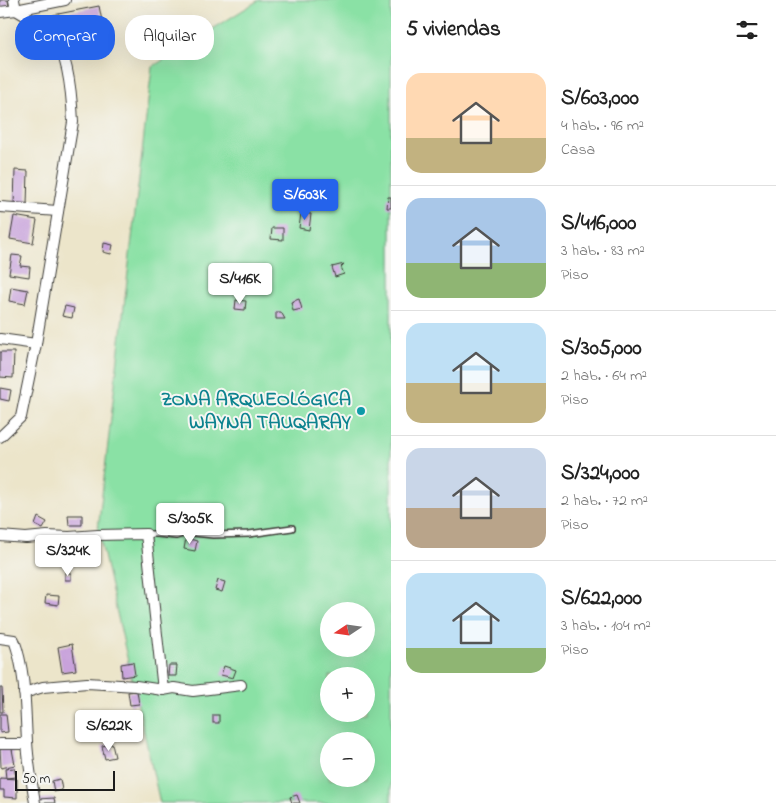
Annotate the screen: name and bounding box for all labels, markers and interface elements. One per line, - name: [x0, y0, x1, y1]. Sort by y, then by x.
- chip: Comprar: [15, 15, 115, 60]
- chip: Alquilar: [125, 15, 214, 60]
- text: 5 viviendas: [406, 15, 501, 45]
- icon: filters: [733, 16, 761, 44]
- text: S/603,000: [561, 84, 639, 114]
- icon: home: [446, 93, 506, 153]
- text: 4 hab. · 96 m²: [561, 114, 644, 138]
- text: Casa: [561, 138, 595, 162]
- pin: S/603K: [264, 178, 346, 221]
- text: S/603K: [283, 183, 327, 207]
- text: S/416,000: [561, 209, 636, 239]
- icon: home: [446, 218, 506, 278]
- text: 3 hab. · 83 m²: [561, 239, 645, 263]
- pin: S/416K: [199, 262, 281, 305]
- text: Piso: [561, 263, 589, 287]
- text: S/416K: [219, 267, 261, 291]
- text: S/305,000: [561, 334, 642, 364]
- icon: home: [446, 343, 506, 403]
- text: 2 hab. · 64 m²: [561, 364, 647, 388]
- place label: ZONA ARQUEOLÓGICA WAYNA TAUQARAY: [161, 386, 352, 438]
- text: Piso: [561, 388, 589, 412]
- marker: ZONA ARQUEOLÓGICA WAYNA TAUQARAY: [355, 405, 367, 417]
- text: S/324,000: [561, 459, 640, 489]
- icon: home: [446, 468, 506, 528]
- text: 2 hab. · 72 m²: [561, 489, 648, 513]
- pin: S/305K: [149, 502, 231, 545]
- text: S/305K: [167, 507, 213, 531]
- text: Piso: [561, 513, 589, 537]
- pin: S/324K: [27, 534, 109, 577]
- text: S/324K: [46, 539, 90, 563]
- text: S/622,000: [561, 584, 642, 614]
- icon: home: [446, 593, 506, 653]
- north arrow: [320, 602, 375, 658]
- map controls: [320, 602, 375, 787]
- text: 3 hab. · 104 m²: [561, 614, 651, 638]
- text: Piso: [561, 638, 589, 662]
- button: +: [320, 667, 375, 722]
- pin: S/622K: [68, 710, 150, 752]
- text: S/622K: [86, 714, 132, 738]
- button: −: [320, 732, 375, 787]
- scale bar: [15, 768, 115, 791]
- text: 50 m: [22, 769, 50, 790]

